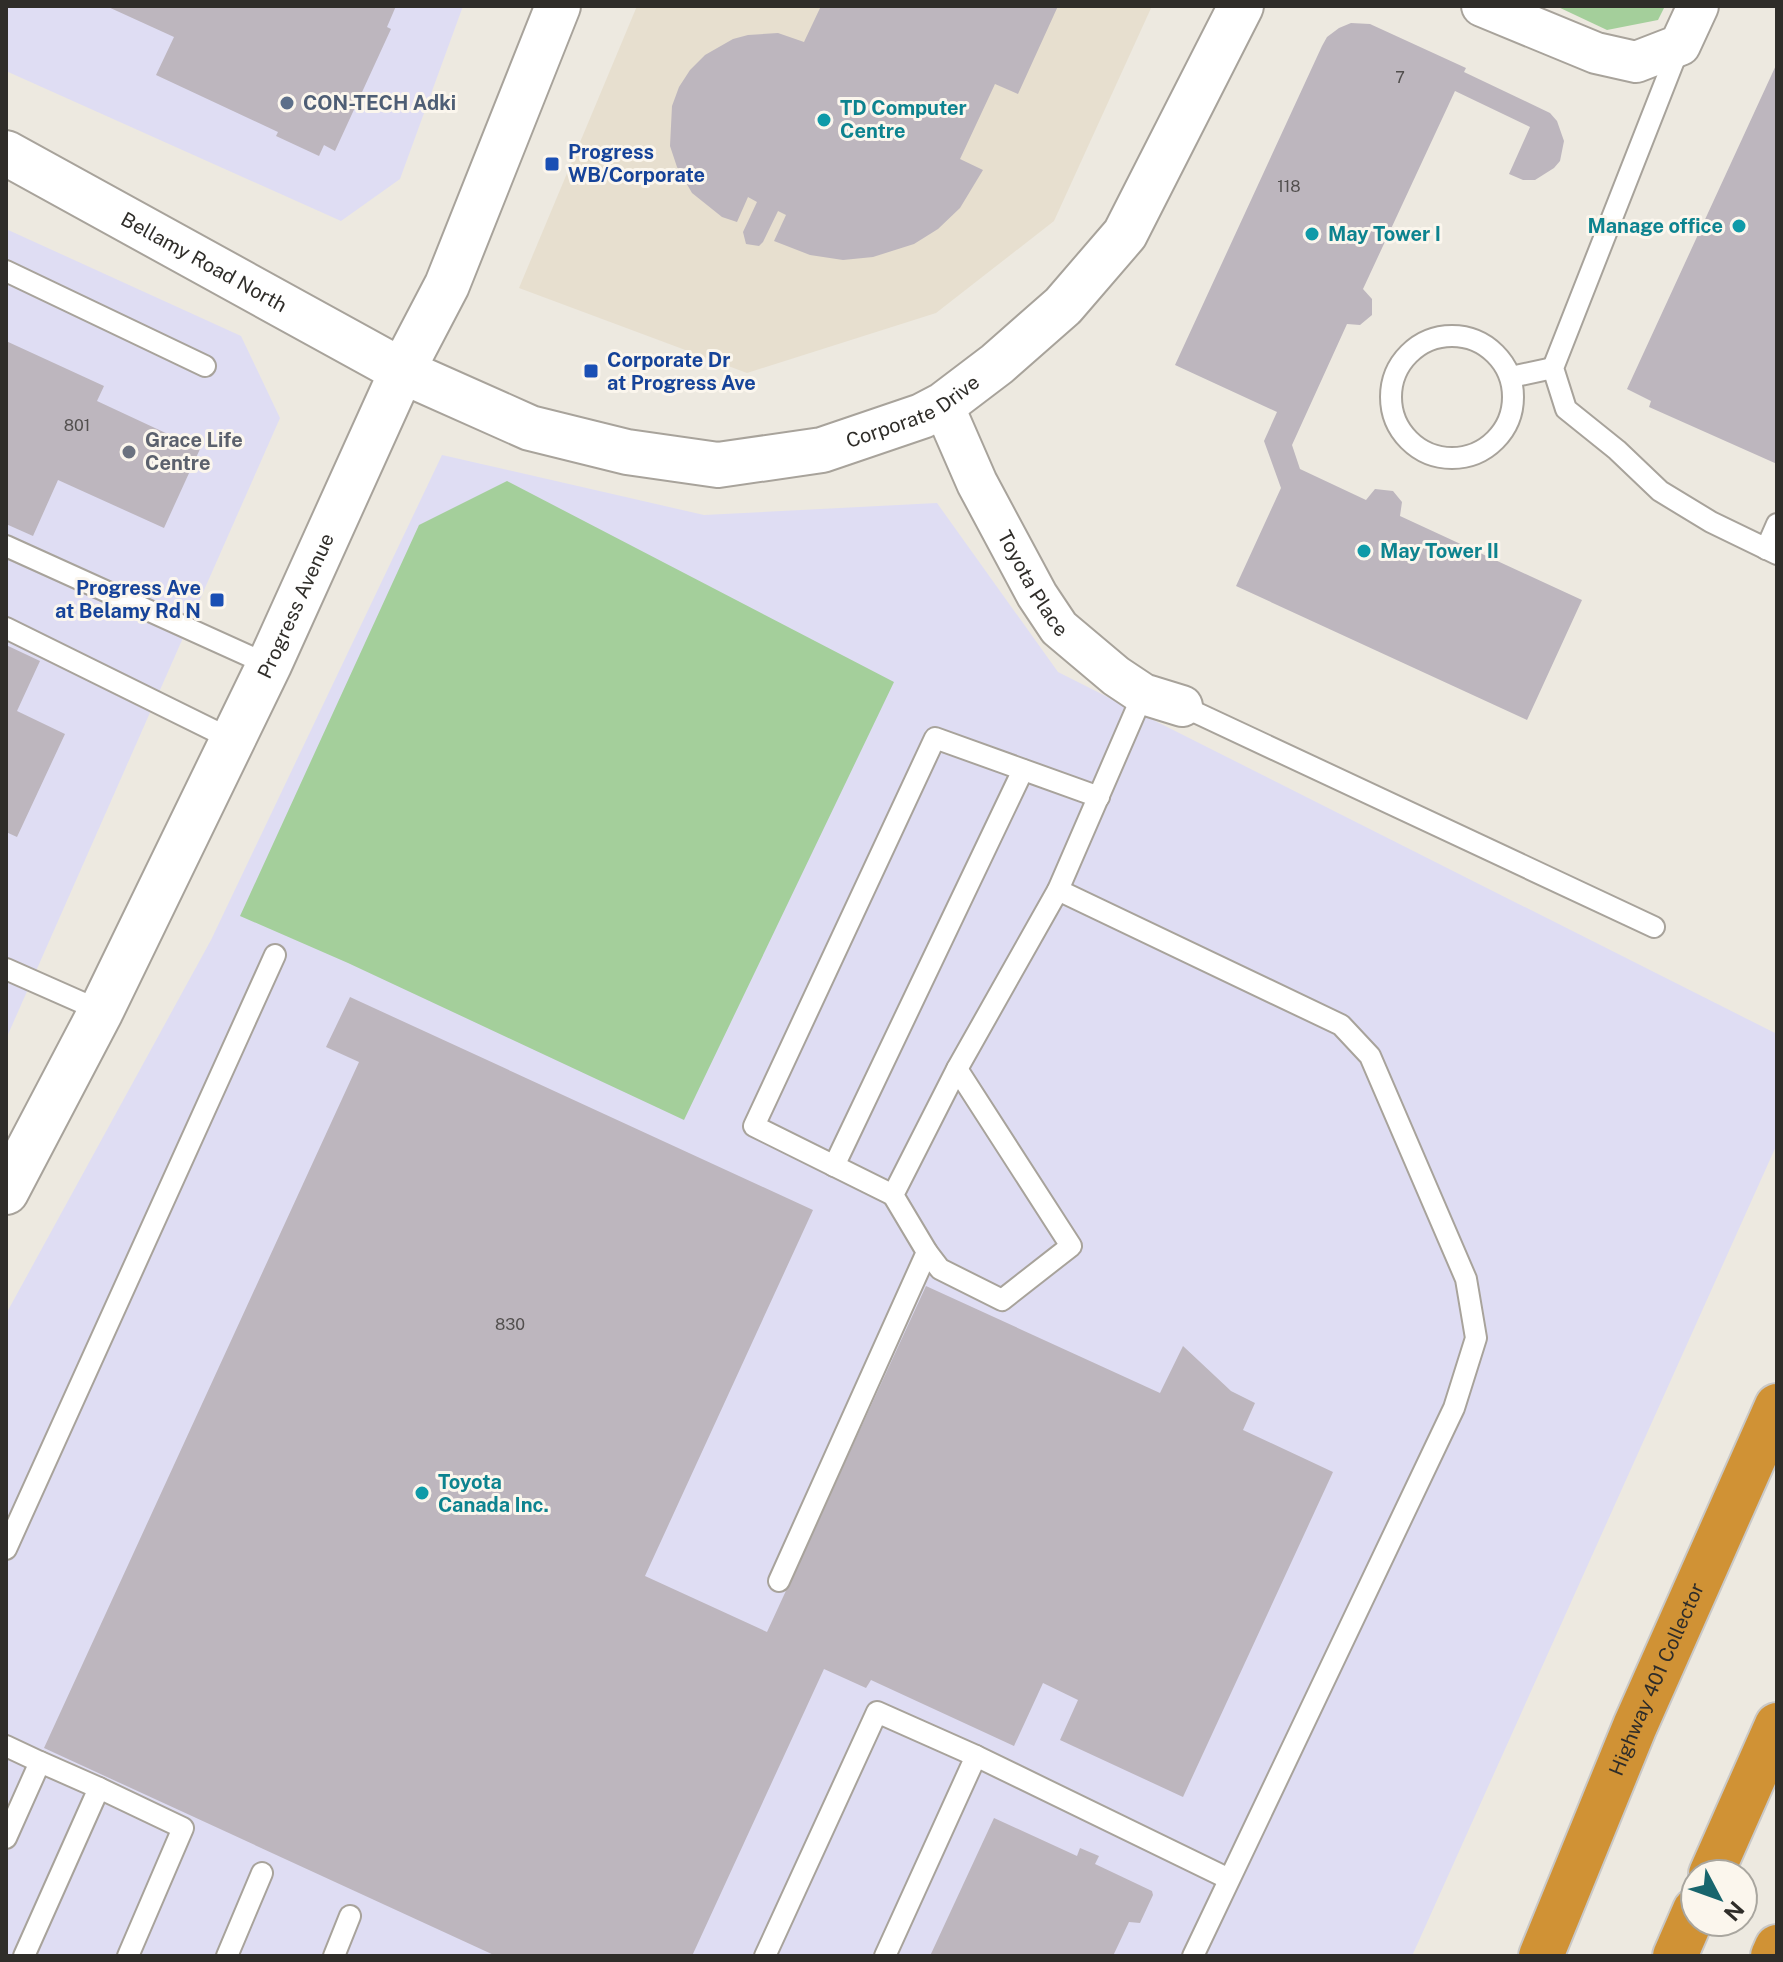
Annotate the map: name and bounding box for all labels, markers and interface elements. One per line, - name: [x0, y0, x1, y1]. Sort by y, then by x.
- house number: 7: [1395, 68, 1405, 87]
- place label: CON-TECH Adki: [303, 91, 456, 115]
- marker: CON-TECH Adki: [278, 94, 296, 112]
- place label: TD Computer Centre: [840, 96, 967, 143]
- marker: TD Computer Centre: [815, 111, 833, 129]
- place label: Progress WB/Corporate: [568, 140, 705, 187]
- marker: Progress WB/Corporate: [543, 155, 561, 173]
- house number: 118: [1277, 177, 1301, 196]
- street label: Bellamy Road North: [117, 207, 291, 317]
- place label: Manage office: [1587, 214, 1723, 238]
- marker: Manage office: [1730, 217, 1748, 235]
- place label: May Tower I: [1328, 222, 1441, 246]
- marker: May Tower I: [1303, 225, 1321, 243]
- place label: Corporate Dr at Progress Ave: [607, 348, 756, 395]
- marker: Corporate Dr at Progress Ave: [582, 362, 600, 380]
- street label: Corporate Drive: [843, 370, 984, 453]
- house number: 801: [64, 416, 90, 435]
- place label: Grace Life Centre: [145, 428, 243, 475]
- marker: Grace Life Centre: [120, 443, 138, 461]
- street label: Toyota Place: [993, 526, 1072, 642]
- street label: Progress Avenue: [252, 529, 339, 682]
- place label: May Tower II: [1380, 539, 1499, 563]
- marker: May Tower II: [1355, 542, 1373, 560]
- place label: Progress Ave at Belamy Rd N: [55, 576, 201, 623]
- marker: Progress Ave at Belamy Rd N: [208, 591, 226, 609]
- house number: 830: [495, 1315, 525, 1334]
- place label: Toyota Canada Inc.: [438, 1470, 549, 1517]
- marker: Toyota Canada Inc.: [413, 1484, 431, 1502]
- street label: Highway 401 Collector: [1604, 1579, 1709, 1779]
- north arrow: [1679, 1858, 1759, 1938]
- text: N: [1719, 1896, 1750, 1926]

